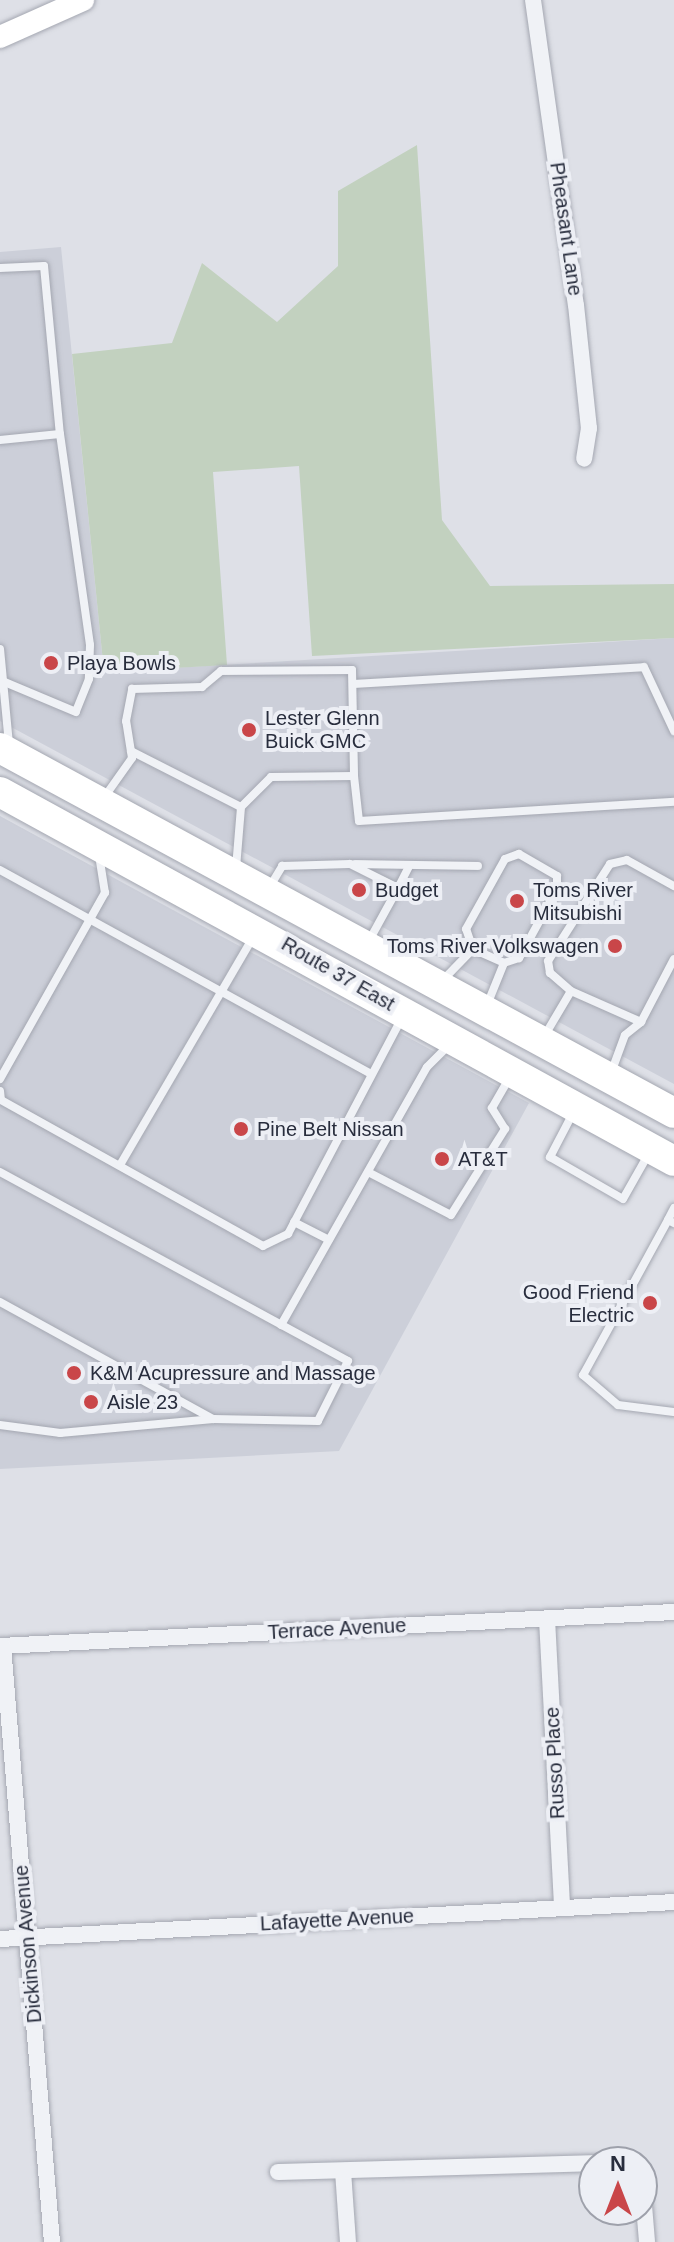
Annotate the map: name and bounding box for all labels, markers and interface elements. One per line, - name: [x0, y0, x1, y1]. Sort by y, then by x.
- street label: Pheasant Lane: [545, 161, 587, 297]
- place label: Playa Bowls: [67, 651, 176, 675]
- marker: Playa Bowls: [42, 654, 60, 672]
- place label: Lester Glenn Buick GMC: [265, 706, 380, 753]
- marker: Lester Glenn Buick GMC: [240, 721, 258, 739]
- place label: Budget: [375, 878, 438, 902]
- place label: Toms River Mitsubishi: [533, 878, 633, 925]
- marker: Budget: [350, 881, 368, 899]
- marker: Toms River Mitsubishi: [508, 892, 526, 910]
- street label: Route 37 East: [277, 932, 399, 1016]
- place label: Toms River Volkswagen: [387, 934, 599, 958]
- marker: Toms River Volkswagen: [606, 937, 624, 955]
- place label: Pine Belt Nissan: [257, 1117, 404, 1141]
- marker: Pine Belt Nissan: [232, 1120, 250, 1138]
- place label: AT&T: [458, 1147, 508, 1171]
- marker: AT&T: [433, 1150, 451, 1168]
- place label: Good Friend Electric: [523, 1280, 634, 1327]
- marker: Good Friend Electric: [641, 1294, 659, 1312]
- place label: K&M Acupressure and Massage: [90, 1361, 377, 1385]
- marker: K&M Acupressure and Massage: [65, 1364, 83, 1382]
- place label: Aisle 23: [107, 1390, 178, 1414]
- marker: Aisle 23: [82, 1393, 100, 1411]
- street label: Terrace Avenue: [267, 1613, 407, 1645]
- street label: Russo Place: [540, 1706, 570, 1820]
- street label: Dickinson Avenue: [9, 1863, 47, 2025]
- street label: Lafayette Avenue: [259, 1904, 415, 1936]
- north arrow: [578, 2146, 658, 2226]
- text: N: [610, 2151, 626, 2176]

